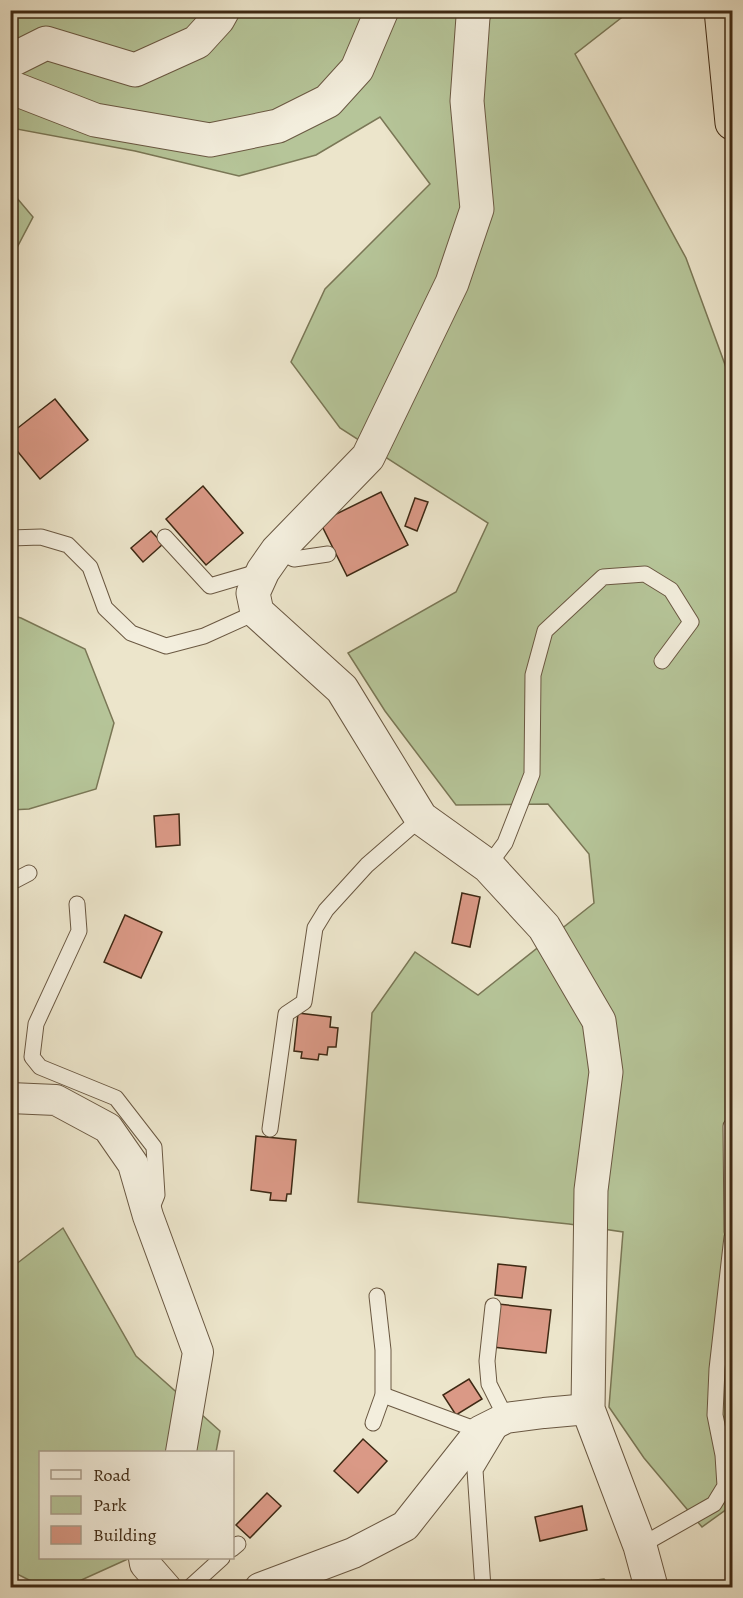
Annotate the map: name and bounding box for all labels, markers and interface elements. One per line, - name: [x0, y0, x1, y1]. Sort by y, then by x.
- legend: [39, 1451, 234, 1559]
- text: Road: [93, 1463, 131, 1487]
- text: Park: [93, 1493, 127, 1517]
- text: Building: [93, 1523, 157, 1547]

